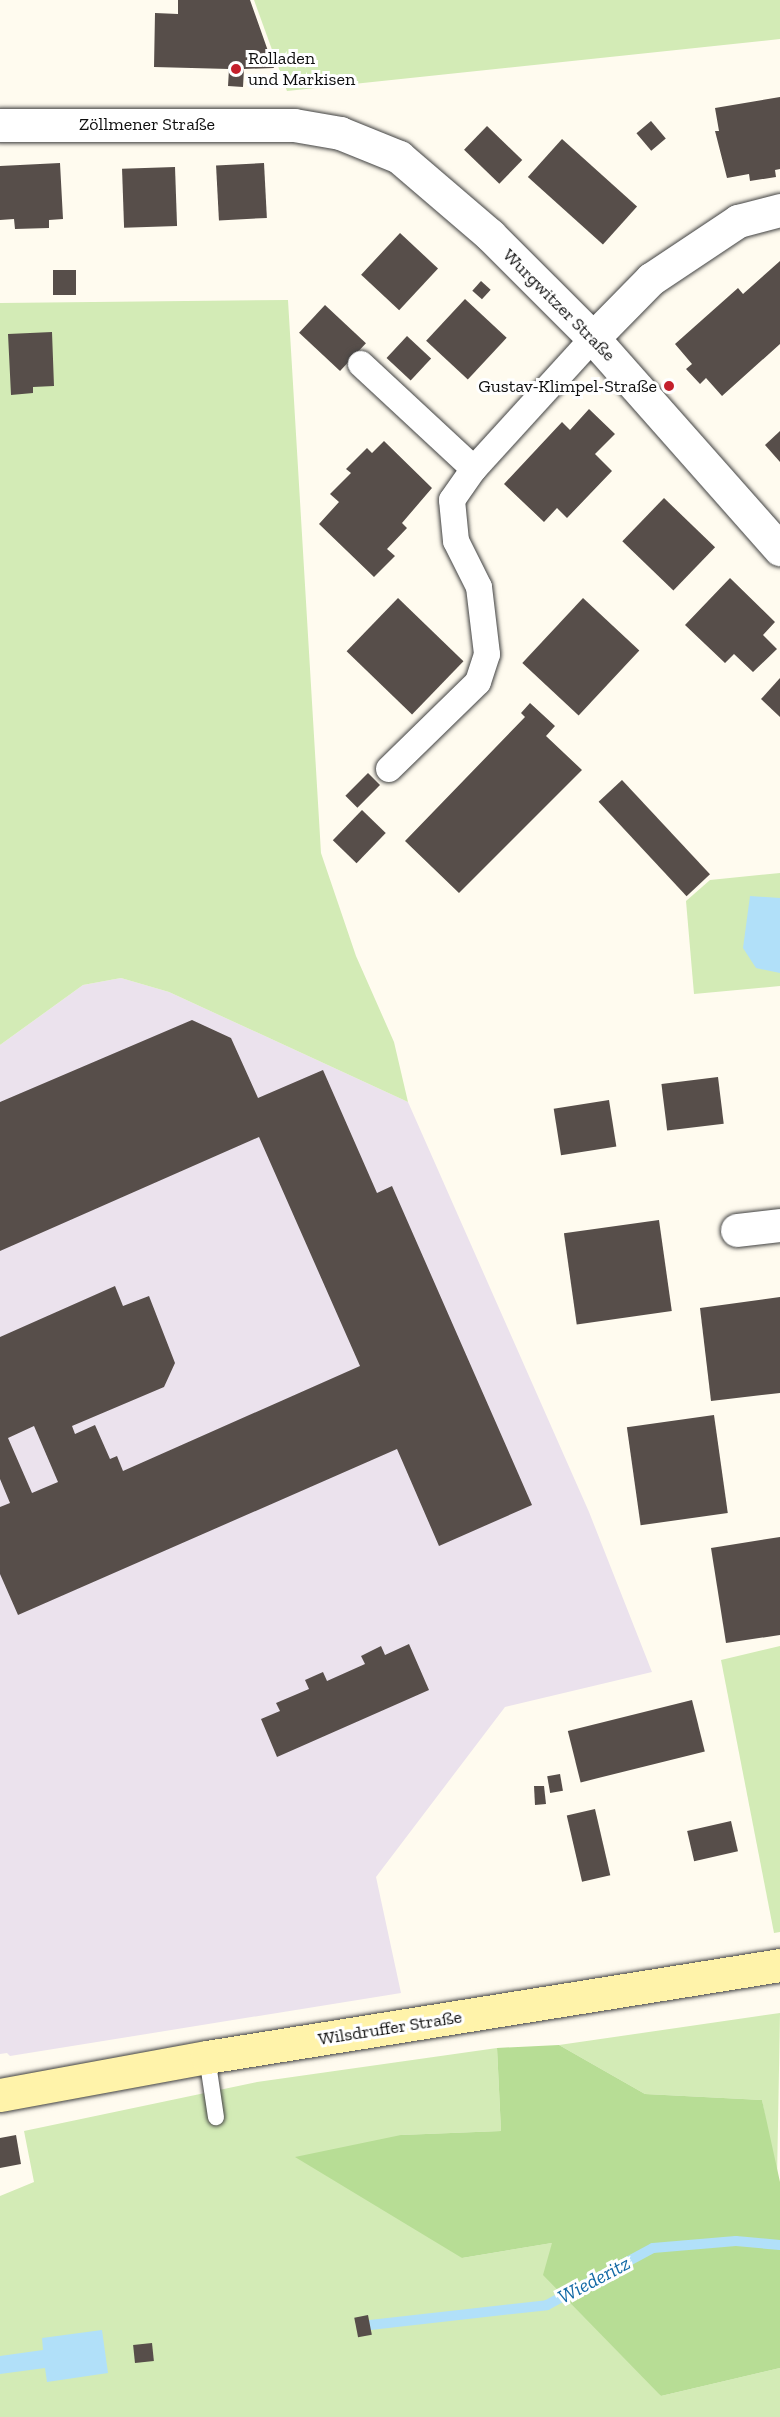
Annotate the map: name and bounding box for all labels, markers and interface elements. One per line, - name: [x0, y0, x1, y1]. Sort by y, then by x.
- place label: Rolladen und Markisen: [248, 48, 355, 90]
- marker: Rolladen und Markisen: [229, 62, 243, 76]
- street label: Zöllmener Straße: [79, 113, 215, 135]
- street label: Wurgwitzer Straße: [498, 244, 620, 366]
- place label: Gustav-Klimpel-Straße: [478, 375, 657, 397]
- marker: Gustav-Klimpel-Straße: [662, 379, 676, 393]
- street label: Wilsdruffer Straße: [316, 2006, 464, 2050]
- water label: Wiederitz: [554, 2251, 634, 2309]

